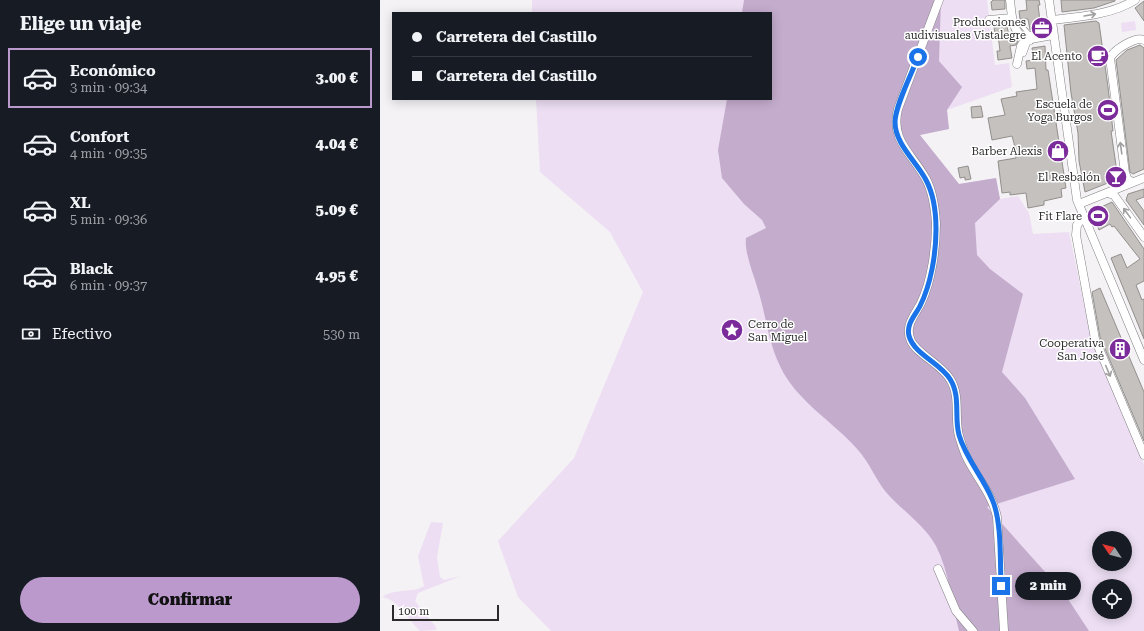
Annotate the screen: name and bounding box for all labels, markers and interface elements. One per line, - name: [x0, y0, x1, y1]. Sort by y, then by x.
- one-way arrow: [1083, 11, 1096, 19]
- text: Elige un viaje: [20, 13, 142, 34]
- office icon: Producciones audivisuales Vistalegre: [1029, 15, 1055, 41]
- place label: Producciones audivisuales Vistalegre: [905, 16, 1026, 42]
- text: Carretera del Castillo: [436, 28, 597, 46]
- cafe icon: El Acento: [1085, 43, 1111, 69]
- route start: [909, 48, 927, 66]
- place label: El Acento: [1031, 50, 1082, 63]
- icon: car: [22, 60, 58, 96]
- text: Económico: [70, 62, 156, 80]
- text: Carretera del Castillo: [436, 67, 597, 85]
- text: 3.00 €: [316, 69, 358, 87]
- text: 3 min · 09:34: [70, 80, 147, 95]
- sports icon: Escuela de Yoga Burgos: [1095, 97, 1121, 123]
- place label: Escuela de Yoga Burgos: [1027, 98, 1092, 124]
- icon: car: [22, 126, 58, 162]
- text: Confort: [70, 128, 129, 146]
- text: 4.04 €: [316, 135, 358, 153]
- shop icon: Barber Alexis: [1045, 138, 1071, 164]
- one-way arrow: [1118, 142, 1125, 155]
- place label: Barber Alexis: [971, 145, 1042, 158]
- text: 4 min · 09:35: [70, 146, 147, 161]
- bar icon: El Resbalón: [1103, 164, 1129, 190]
- place label: El Resbalón: [1038, 171, 1100, 184]
- icon: car: [22, 192, 58, 228]
- text: XL: [70, 194, 91, 212]
- text: 5.09 €: [316, 201, 358, 219]
- sports icon: Fit Flare: [1085, 203, 1111, 229]
- one-way arrow: [1123, 208, 1131, 219]
- place label: Fit Flare: [1039, 210, 1082, 223]
- text: 5 min · 09:36: [70, 212, 147, 227]
- icon: car: [22, 258, 58, 294]
- text: Black: [70, 260, 113, 278]
- text: 4.95 €: [316, 267, 358, 285]
- text: 6 min · 09:37: [70, 278, 147, 293]
- place icon: Cerro de San Miguel: [719, 317, 745, 343]
- place label: Cerro de San Miguel: [748, 318, 808, 344]
- icon: cash: [20, 323, 42, 345]
- text: Efectivo: [52, 325, 112, 343]
- text: 530 m: [323, 327, 360, 342]
- building icon: Cooperativa San José: [1107, 336, 1133, 362]
- place label: Cooperativa San José: [1039, 337, 1104, 363]
- one-way arrow: [1105, 365, 1112, 377]
- north arrow: [1092, 531, 1132, 571]
- map controls: [1092, 531, 1132, 619]
- callout: 2 min: [1015, 572, 1081, 600]
- button: Confirmar: [20, 577, 360, 623]
- route end: [992, 577, 1010, 595]
- text: 2 min: [1030, 578, 1066, 593]
- button: locate: [1092, 579, 1132, 619]
- scale bar: [392, 603, 499, 622]
- text: 100 m: [398, 605, 429, 618]

